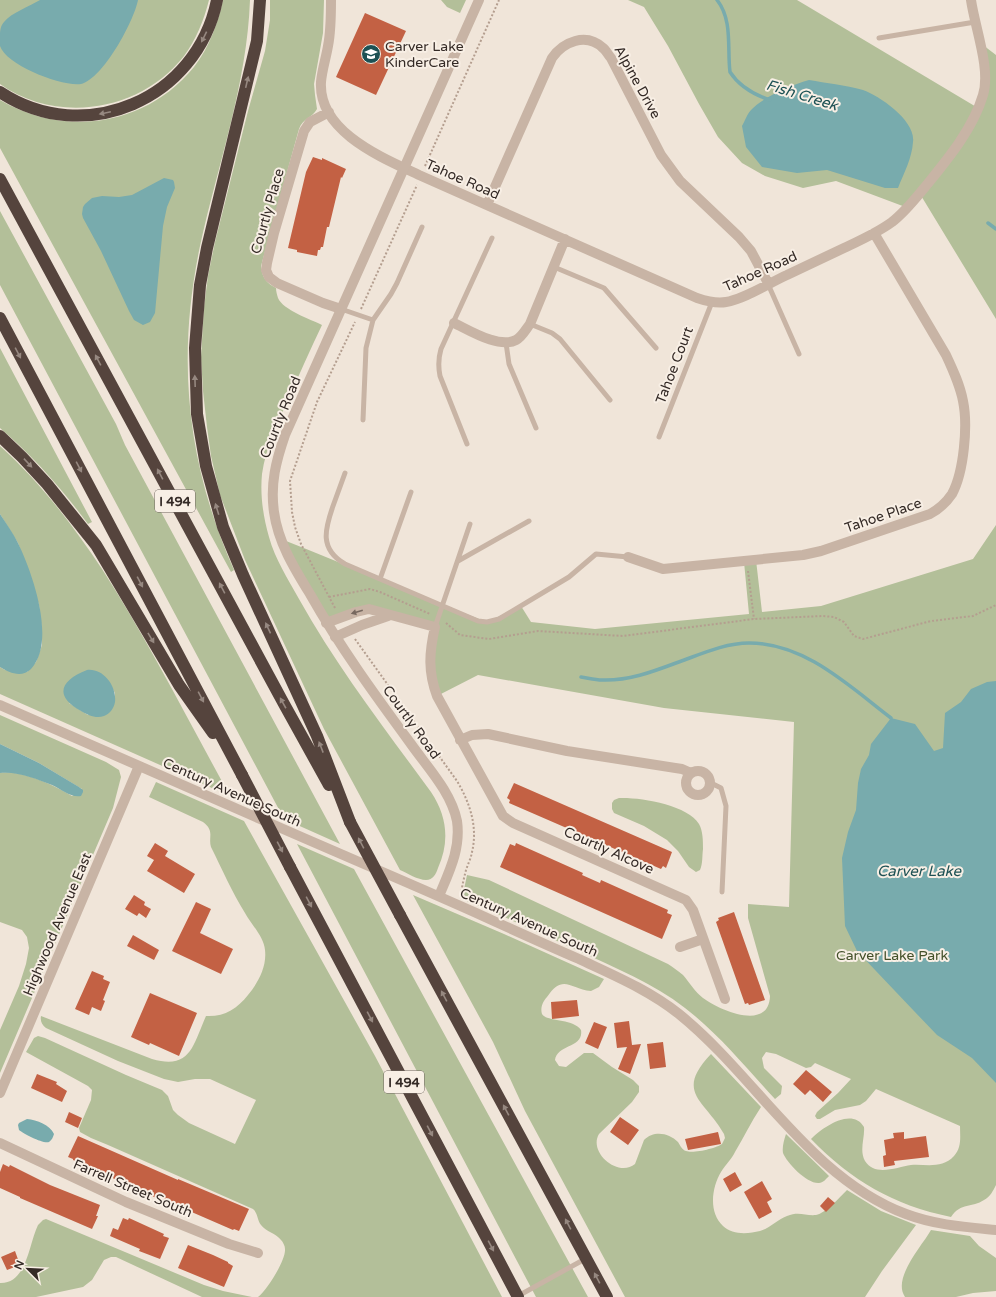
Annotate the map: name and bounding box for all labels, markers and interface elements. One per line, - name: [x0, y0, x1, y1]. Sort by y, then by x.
- one-way arrow: [201, 31, 207, 42]
- place label: Carver Lake KinderCare: [385, 38, 464, 71]
- school or university icon: Carver Lake KinderCare: [360, 43, 382, 65]
- street label: Alpine Drive: [611, 43, 665, 122]
- one-way arrow: [245, 76, 251, 89]
- water label: Fish Creek: [764, 76, 842, 115]
- one-way arrow: [99, 110, 111, 116]
- street label: Tahoe Road: [423, 156, 502, 203]
- street label: Courtly Place: [247, 166, 288, 256]
- street label: Tahoe Road: [721, 248, 800, 295]
- street label: Tahoe Court: [652, 324, 697, 406]
- one-way arrow: [15, 347, 22, 358]
- one-way arrow: [95, 354, 101, 365]
- one-way arrow: [192, 374, 198, 387]
- street label: Courtly Road: [256, 374, 305, 461]
- one-way arrow: [23, 458, 33, 468]
- one-way arrow: [76, 462, 82, 473]
- one-way arrow: [157, 468, 163, 480]
- road number: I 494: [155, 490, 195, 512]
- street label: Tahoe Place: [843, 494, 924, 537]
- one-way arrow: [214, 502, 220, 514]
- one-way arrow: [137, 576, 143, 588]
- one-way arrow: [218, 582, 225, 594]
- one-way arrow: [351, 609, 363, 615]
- one-way arrow: [265, 623, 271, 634]
- one-way arrow: [147, 633, 155, 643]
- street label: Courtly Road: [379, 682, 444, 763]
- one-way arrow: [198, 691, 204, 703]
- one-way arrow: [280, 697, 287, 709]
- one-way arrow: [318, 741, 324, 752]
- street label: Century Avenue South: [160, 754, 304, 831]
- street label: Courtly Alcove: [561, 823, 657, 878]
- one-way arrow: [358, 838, 365, 849]
- one-way arrow: [276, 841, 283, 852]
- street label: Highwood Avenue East: [20, 849, 96, 998]
- water label: Carver Lake: [877, 862, 963, 880]
- street label: Century Avenue South: [457, 884, 601, 961]
- one-way arrow: [305, 896, 312, 907]
- park label: Carver Lake Park: [836, 947, 948, 964]
- one-way arrow: [440, 990, 447, 1001]
- one-way arrow: [366, 1011, 373, 1022]
- road number: I 494: [384, 1071, 424, 1093]
- one-way arrow: [502, 1104, 509, 1116]
- one-way arrow: [427, 1126, 434, 1137]
- street label: Farrell Street South: [71, 1156, 195, 1221]
- one-way arrow: [564, 1218, 571, 1230]
- one-way arrow: [488, 1240, 495, 1252]
- north arrow: [8, 1249, 48, 1289]
- text: N: [12, 1258, 27, 1272]
- one-way arrow: [593, 1272, 600, 1284]

